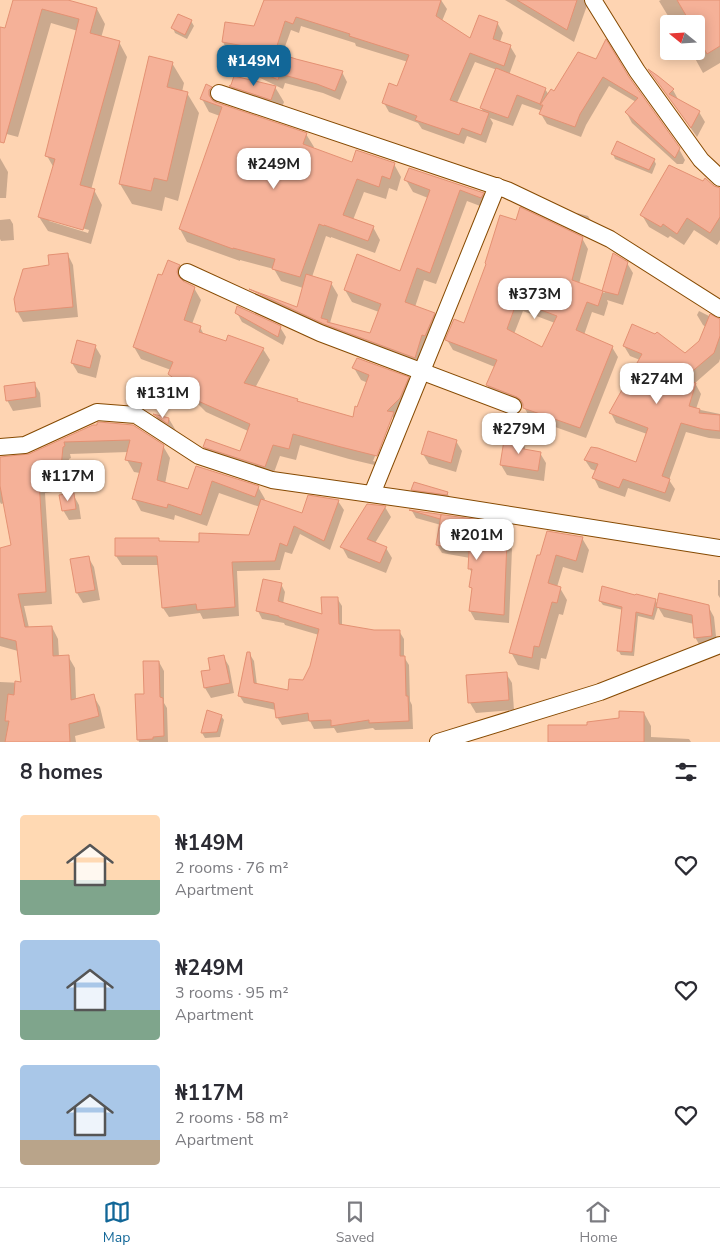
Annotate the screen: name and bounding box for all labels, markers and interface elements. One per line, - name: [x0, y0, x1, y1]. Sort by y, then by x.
- north arrow: [660, 15, 705, 60]
- map controls: [660, 15, 705, 60]
- pin: ₦149M: [219, 44, 289, 87]
- text: ₦149M: [228, 50, 280, 72]
- pin: ₦249M: [239, 148, 309, 190]
- text: ₦249M: [248, 153, 300, 175]
- pin: ₦373M: [500, 278, 570, 320]
- text: ₦373M: [509, 283, 561, 305]
- pin: ₦274M: [622, 362, 692, 405]
- text: ₦274M: [631, 368, 683, 390]
- pin: ₦131M: [128, 376, 198, 419]
- text: ₦131M: [137, 382, 189, 404]
- pin: ₦279M: [484, 412, 554, 455]
- text: ₦279M: [493, 418, 545, 440]
- pin: ₦117M: [33, 460, 103, 502]
- text: ₦117M: [42, 465, 94, 487]
- pin: ₦201M: [442, 518, 512, 561]
- text: ₦201M: [451, 524, 503, 546]
- text: 8 homes: [20, 758, 103, 786]
- icon: filters: [672, 758, 700, 786]
- text: ₦149M: [175, 829, 244, 857]
- icon: home: [60, 835, 120, 895]
- icon: heart: [672, 851, 700, 879]
- text: 2 rooms · 76 m²: [175, 857, 288, 879]
- text: Apartment: [175, 879, 253, 901]
- text: ₦249M: [175, 954, 244, 982]
- icon: home: [60, 960, 120, 1020]
- icon: heart: [672, 976, 700, 1004]
- text: 3 rooms · 95 m²: [175, 982, 288, 1004]
- text: Apartment: [175, 1004, 253, 1026]
- text: ₦117M: [175, 1079, 244, 1107]
- icon: home: [60, 1085, 120, 1145]
- icon: heart: [672, 1101, 700, 1129]
- text: 2 rooms · 58 m²: [175, 1107, 288, 1129]
- text: Apartment: [175, 1129, 253, 1151]
- tab: Map: [103, 1198, 131, 1247]
- tab: Saved: [336, 1198, 374, 1247]
- tab: Home: [580, 1198, 617, 1247]

